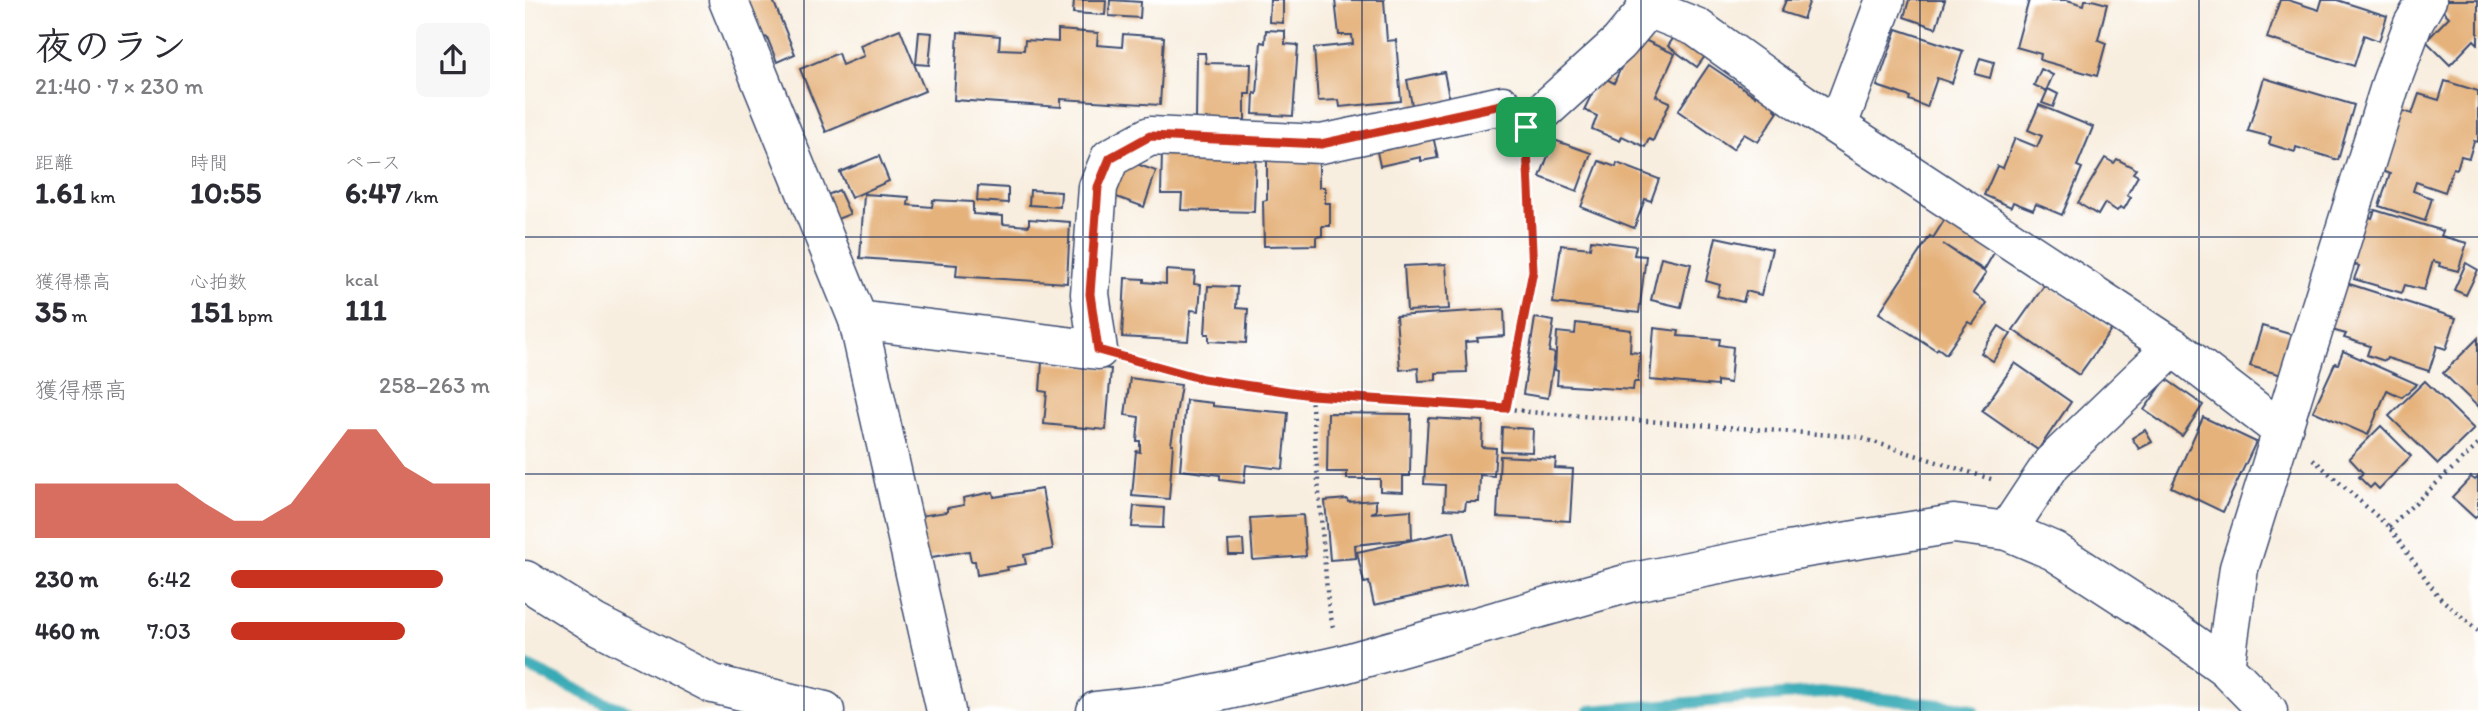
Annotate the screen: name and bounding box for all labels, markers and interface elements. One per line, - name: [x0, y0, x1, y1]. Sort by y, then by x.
- text: 夜のラン: [35, 23, 187, 69]
- button: share: [416, 23, 490, 97]
- text: 21:40 · 7 × 230 m: [35, 72, 204, 100]
- pin: [1496, 97, 1556, 157]
- icon: arrive: [1507, 108, 1545, 146]
- text: 距離: [35, 151, 73, 174]
- text: 時間: [190, 151, 228, 174]
- text: ペース: [345, 151, 401, 174]
- text: 1.61: [35, 174, 86, 211]
- text: 10:55: [190, 174, 261, 211]
- text: 6:47: [345, 174, 401, 211]
- text: km: [86, 185, 116, 208]
- text: /km: [401, 185, 439, 208]
- text: kcal: [345, 268, 379, 291]
- text: 獲得標高: [35, 270, 111, 293]
- text: 心拍数: [190, 270, 247, 293]
- text: 111: [345, 291, 387, 328]
- text: 35: [35, 293, 67, 330]
- text: 151: [190, 293, 234, 330]
- text: m: [67, 304, 87, 327]
- text: bpm: [234, 304, 273, 327]
- text: 258–263 m: [379, 371, 490, 399]
- text: 獲得標高: [35, 376, 127, 404]
- text: 230 m: [35, 565, 98, 593]
- text: 6:42: [147, 565, 191, 593]
- text: 460 m: [35, 617, 100, 645]
- text: 7:03: [147, 617, 191, 645]

